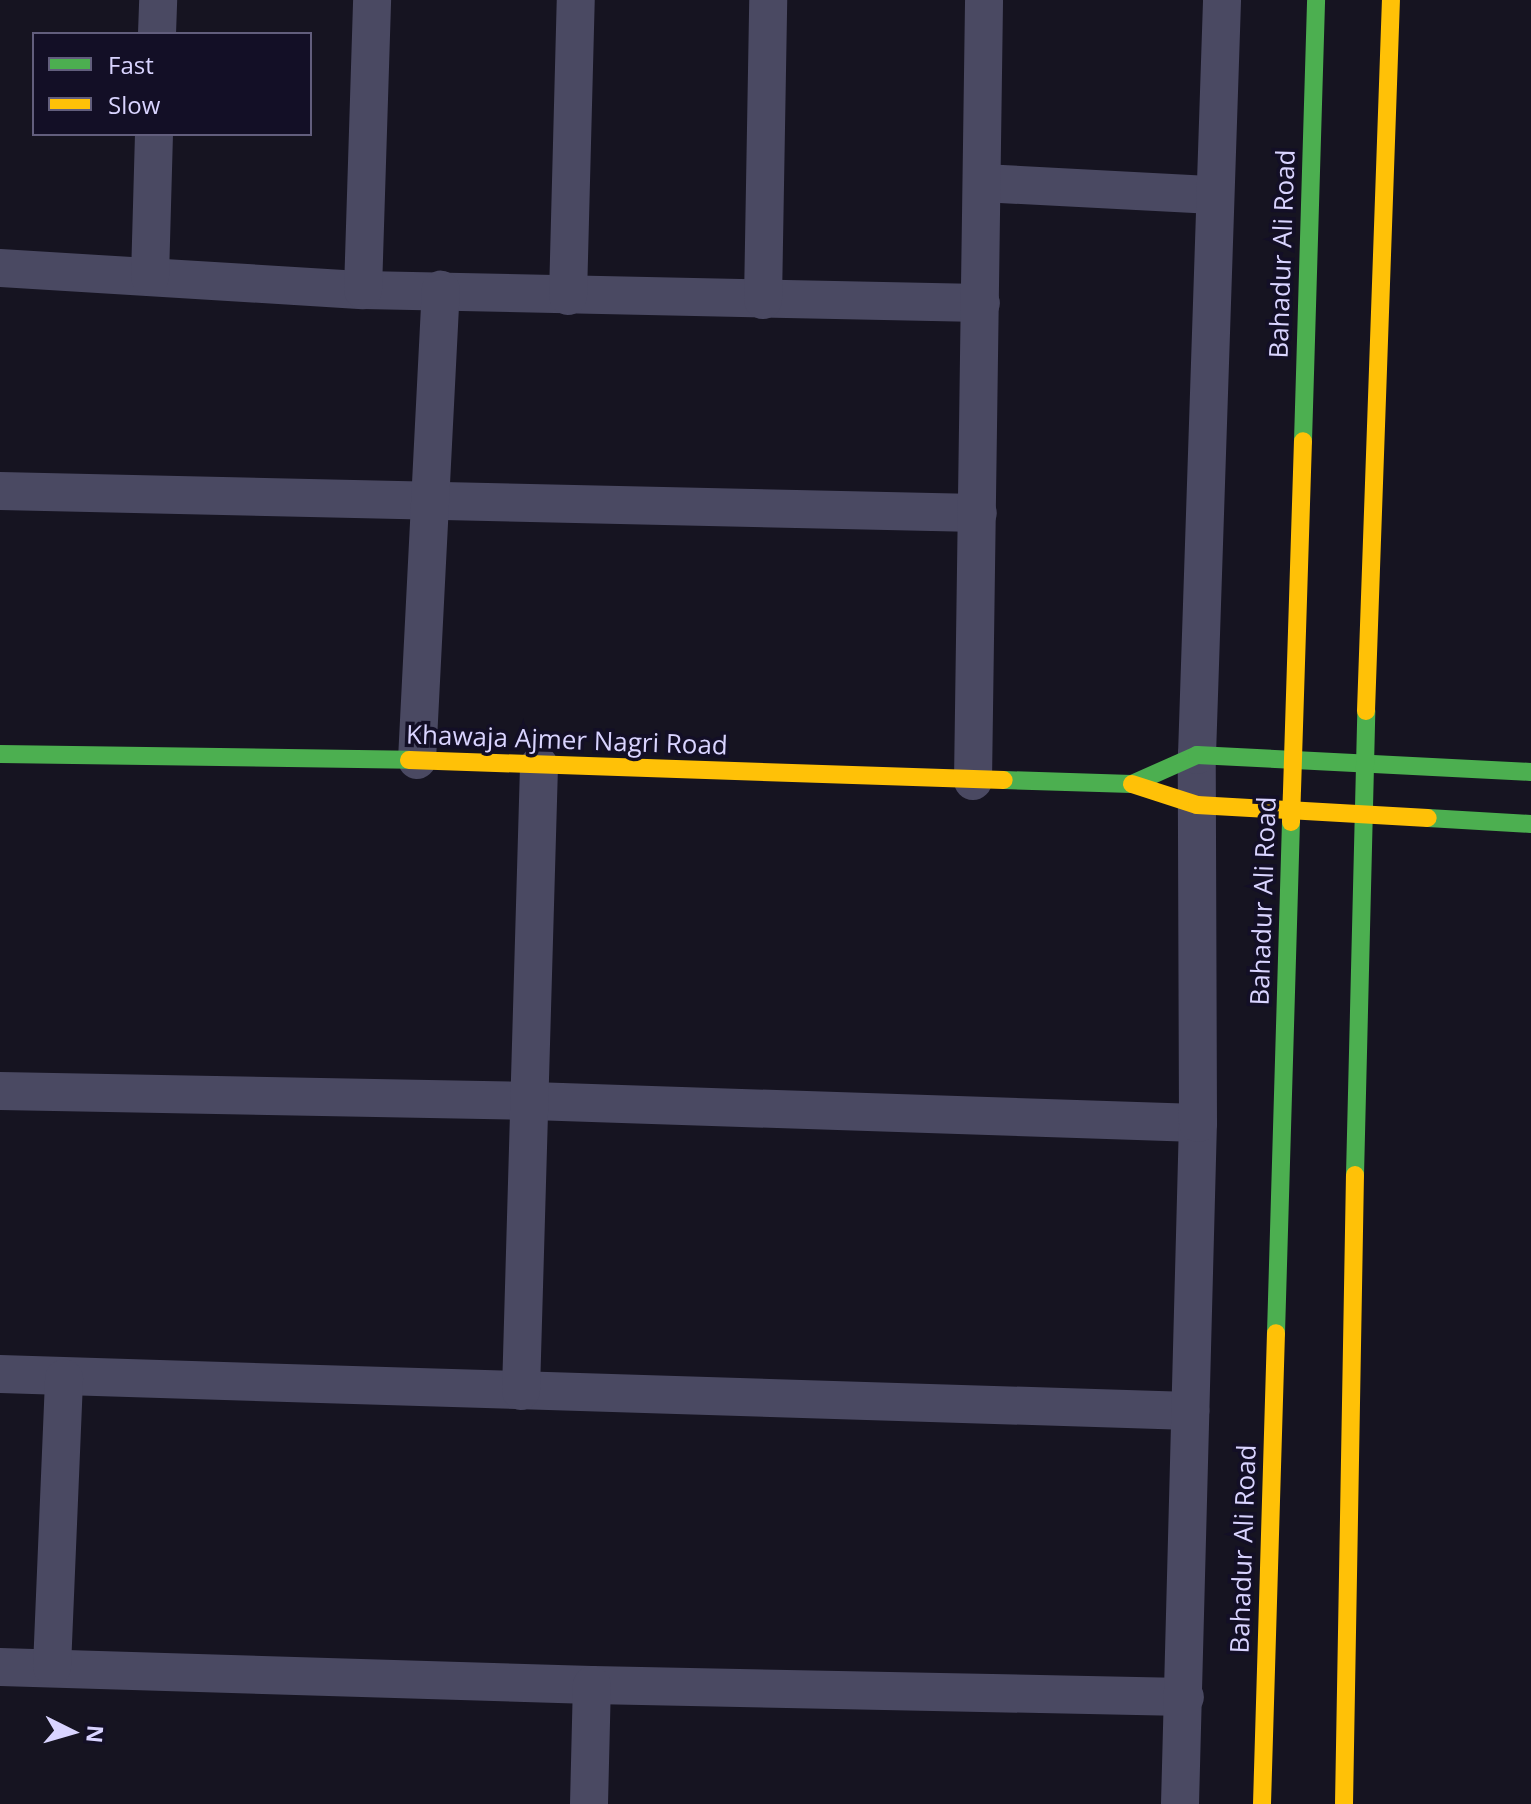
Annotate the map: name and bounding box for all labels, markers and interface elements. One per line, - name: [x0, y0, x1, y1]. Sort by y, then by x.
- legend: [32, 32, 312, 136]
- text: Fast: [108, 48, 154, 81]
- text: Slow: [108, 88, 160, 121]
- street label: Bahadur Ali Road: [1263, 149, 1301, 359]
- street label: Khawaja Ajmer Nagri Road: [406, 719, 728, 761]
- street label: Bahadur Ali Road: [1244, 796, 1282, 1006]
- street label: Bahadur Ali Road: [1224, 1444, 1262, 1654]
- north arrow: [32, 1692, 112, 1772]
- text: N: [80, 1724, 112, 1744]

